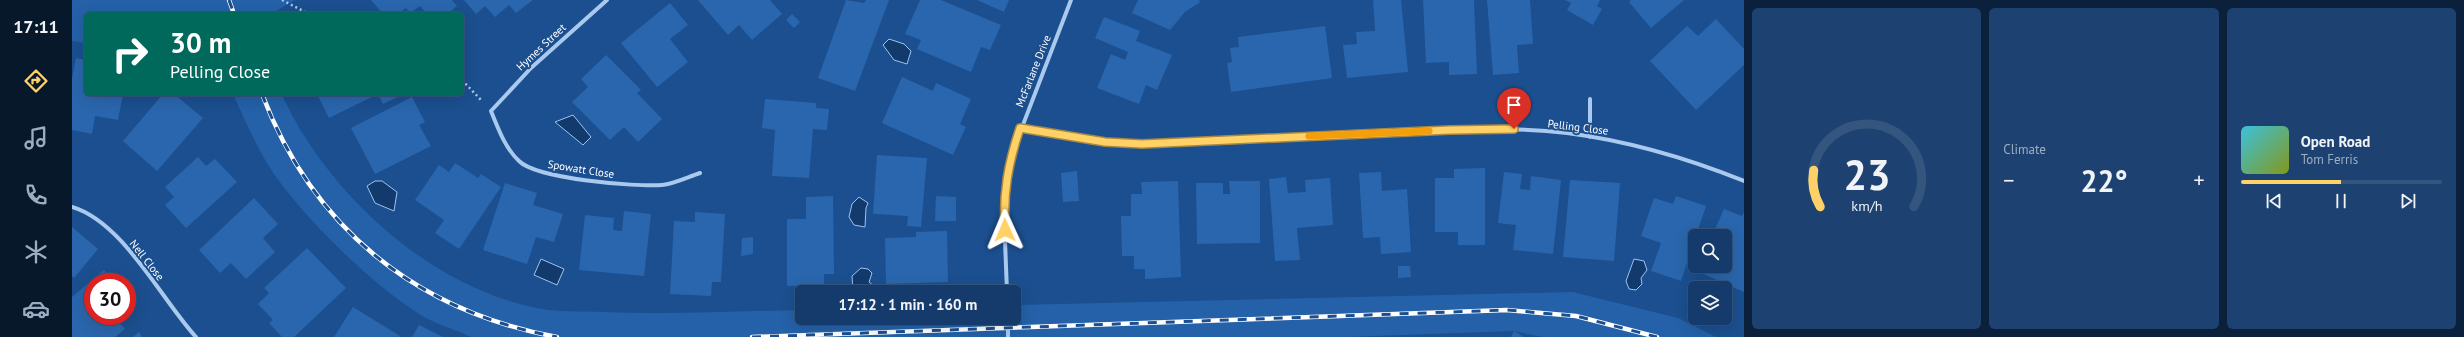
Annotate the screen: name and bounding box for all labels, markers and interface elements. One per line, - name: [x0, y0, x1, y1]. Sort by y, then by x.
- text: 17:11: [13, 15, 59, 38]
- street label: Hymes Street: [513, 20, 569, 74]
- text: 30 m: [170, 24, 231, 61]
- icon: right: [104, 28, 156, 80]
- street label: McFarlane Drive: [1012, 33, 1054, 109]
- text: Pelling Close: [170, 60, 270, 83]
- icon: directions: [22, 67, 50, 95]
- pin: [1497, 88, 1531, 129]
- icon: arrive: [1503, 94, 1525, 116]
- street label: Pelling Close: [1547, 116, 1610, 138]
- icon: music: [22, 124, 50, 152]
- text: Open Road: [2301, 132, 2370, 151]
- text: Climate: [2003, 141, 2046, 158]
- text: 23: [1843, 147, 1890, 200]
- text: Tom Ferris: [2301, 151, 2358, 168]
- street label: Spowatt Close: [547, 157, 616, 181]
- text: 22°: [2080, 161, 2128, 200]
- text: −: [2003, 166, 2014, 194]
- text: +: [2194, 166, 2205, 194]
- icon: phone: [22, 181, 50, 209]
- icon: previous: [2263, 190, 2285, 212]
- icon: pause: [2330, 190, 2352, 212]
- icon: next: [2397, 190, 2419, 212]
- text: km/h: [1851, 195, 1882, 214]
- position arrow: [984, 209, 1026, 251]
- map controls: [1688, 229, 1732, 325]
- button: search: [1688, 229, 1732, 273]
- street label: Nell Close: [127, 237, 168, 284]
- icon: climate: [22, 238, 50, 266]
- speed limit sign: 30: [84, 273, 136, 325]
- button: layers: [1688, 281, 1732, 325]
- icon: car: [22, 295, 50, 323]
- text: 17:12 · 1 min · 160 m: [839, 295, 977, 314]

